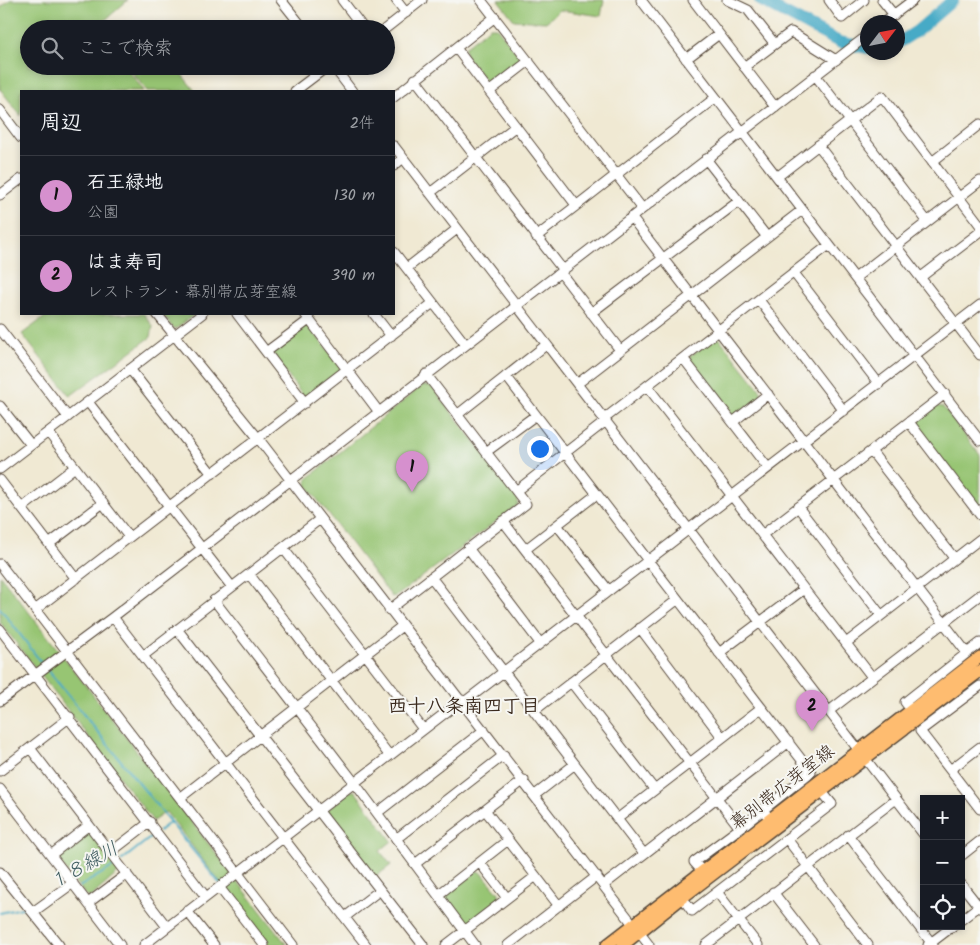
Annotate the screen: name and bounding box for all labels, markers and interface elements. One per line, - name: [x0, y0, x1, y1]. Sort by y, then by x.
- north arrow: [860, 15, 905, 60]
- search box: [20, 20, 395, 75]
- icon: search: [38, 34, 66, 62]
- text: ここで検索: [78, 34, 173, 64]
- text: 周辺: [40, 107, 82, 140]
- text: 2件: [350, 111, 375, 136]
- text: 石王緑地: [87, 168, 163, 198]
- text: 1: [54, 183, 58, 208]
- text: 130 m: [334, 183, 375, 208]
- text: 公園: [87, 200, 119, 225]
- text: はま寿司: [87, 248, 163, 278]
- text: 2: [51, 263, 61, 288]
- text: 390 m: [331, 263, 375, 288]
- text: レストラン · 幕別帯広芽室線: [87, 280, 297, 305]
- your location: [527, 436, 553, 462]
- pin: 1: [396, 451, 428, 492]
- pin: 2: [796, 690, 828, 731]
- district label: 西十八条南四丁目: [388, 692, 540, 722]
- street label: 幕別帯広芽室線: [724, 738, 841, 838]
- map controls: [920, 795, 965, 930]
- button: +: [920, 795, 965, 840]
- water label: １８線川: [44, 835, 124, 899]
- button: −: [920, 840, 965, 885]
- button: locate: [920, 885, 965, 930]

